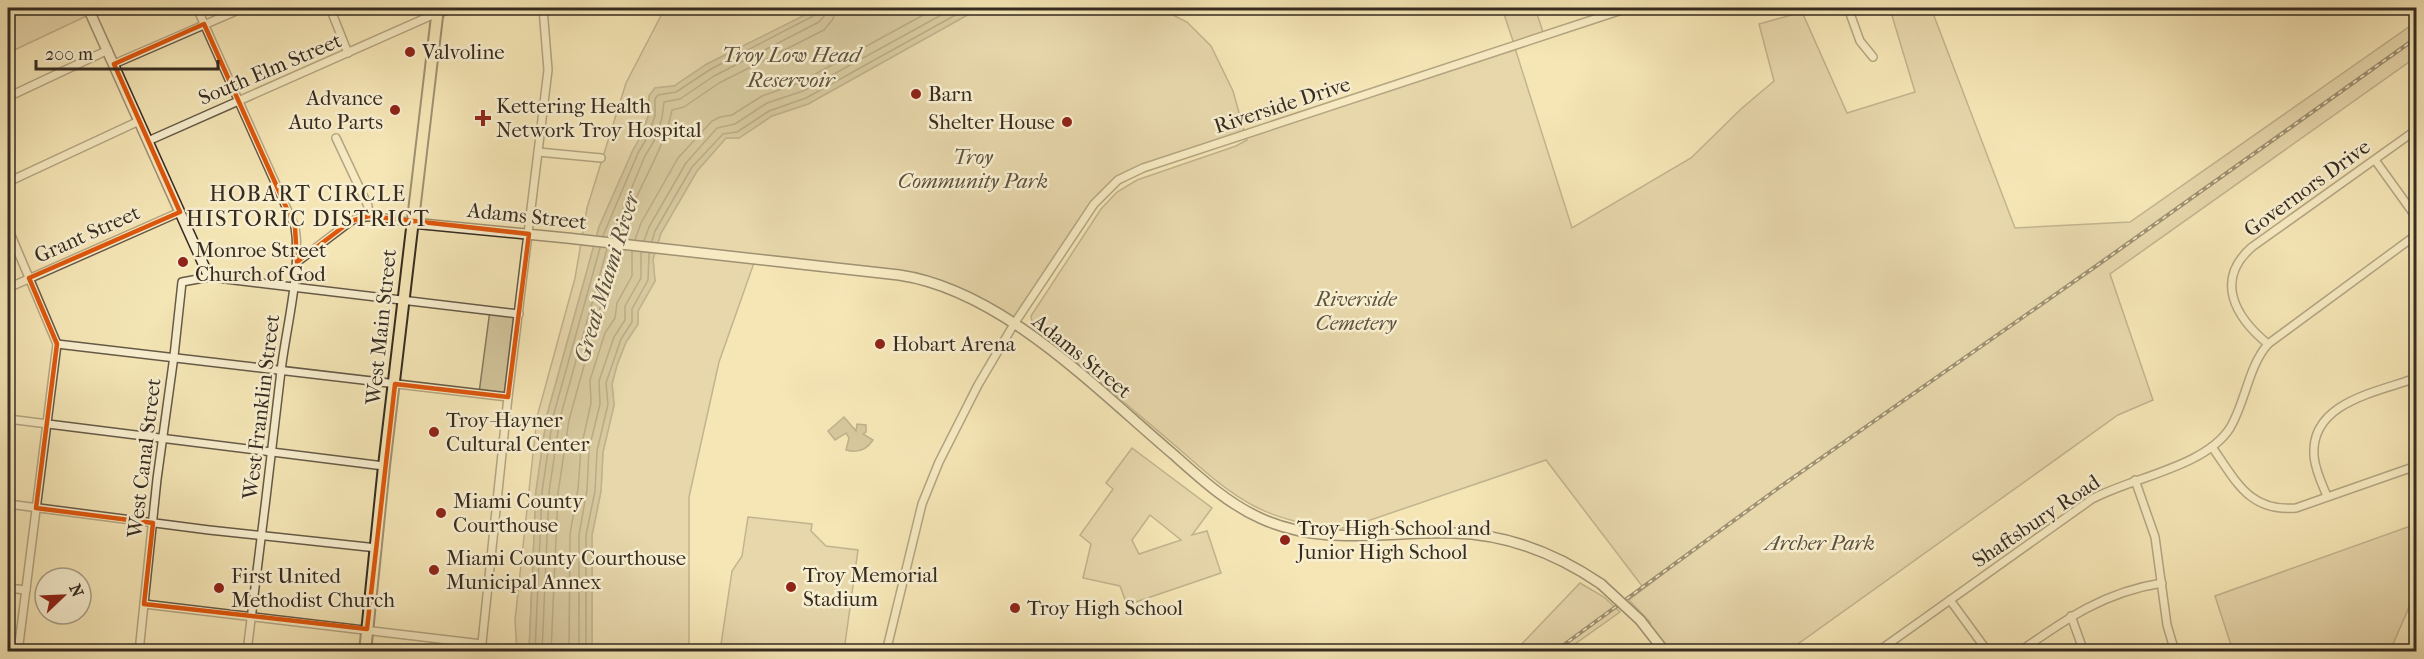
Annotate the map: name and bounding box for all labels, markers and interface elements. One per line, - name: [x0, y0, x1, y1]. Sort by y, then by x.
- street label: South Elm Street: [195, 28, 346, 110]
- scale bar: [36, 33, 218, 71]
- place label: Valvoline: [421, 40, 505, 64]
- water label: Troy Low Head Reservoir: [722, 42, 863, 93]
- text: 200 m: [45, 44, 93, 65]
- marker: Valvoline: [403, 45, 417, 59]
- street label: Riverside Drive: [1211, 72, 1353, 138]
- place label: Barn: [928, 82, 973, 106]
- place label: Advance Auto Parts: [288, 86, 383, 134]
- marker: Barn: [909, 87, 923, 101]
- place label: Kettering Health Network Troy Hospital: [496, 94, 702, 142]
- marker: Advance Auto Parts: [388, 103, 402, 117]
- marker: Kettering Health Network Troy Hospital: [474, 109, 492, 127]
- place label: Shelter House: [928, 110, 1055, 134]
- marker: Shelter House: [1060, 115, 1074, 129]
- street label: Governors Drive: [2239, 134, 2375, 242]
- park label: Troy Community Park: [898, 145, 1048, 193]
- district label: HOBART CIRCLE HISTORIC DISTRICT: [186, 181, 430, 232]
- water label: Great Miami River: [569, 187, 646, 365]
- street label: Adams Street: [465, 198, 588, 234]
- street label: Grant Street: [31, 200, 144, 268]
- place label: Monroe Street Church of God: [195, 238, 327, 286]
- street label: West Main Street: [361, 247, 401, 407]
- marker: Monroe Street Church of God: [176, 255, 190, 269]
- park label: Riverside Cemetery: [1313, 287, 1398, 335]
- street label: Adams Street: [1027, 308, 1137, 403]
- street label: West Franklin Street: [238, 313, 284, 502]
- place label: Hobart Arena: [892, 332, 1016, 356]
- marker: Hobart Arena: [873, 337, 887, 351]
- street label: West Canal Street: [122, 376, 166, 540]
- place label: Troy-Hayner Cultural Center: [446, 408, 589, 456]
- marker: Troy-Hayner Cultural Center: [427, 425, 441, 439]
- street label: Shaftsbury Road: [1968, 469, 2105, 573]
- place label: Miami County Courthouse: [453, 489, 584, 537]
- marker: Miami County Courthouse: [434, 506, 448, 520]
- place label: Troy High School and Junior High School: [1295, 516, 1491, 564]
- park label: Archer Park: [1762, 531, 1875, 555]
- marker: Troy High School and Junior High School: [1278, 533, 1292, 547]
- place label: Miami County Courthouse Municipal Annex: [446, 546, 686, 594]
- marker: Miami County Courthouse Municipal Annex: [427, 563, 441, 577]
- place label: Troy Memorial Stadium: [803, 563, 938, 611]
- place label: First United Methodist Church: [231, 564, 395, 612]
- north arrow: [33, 566, 93, 626]
- marker: Troy Memorial Stadium: [784, 580, 798, 594]
- text: N: [65, 581, 88, 600]
- marker: First United Methodist Church: [212, 581, 226, 595]
- place label: Troy High School: [1027, 596, 1183, 620]
- marker: Troy High School: [1008, 601, 1022, 615]

